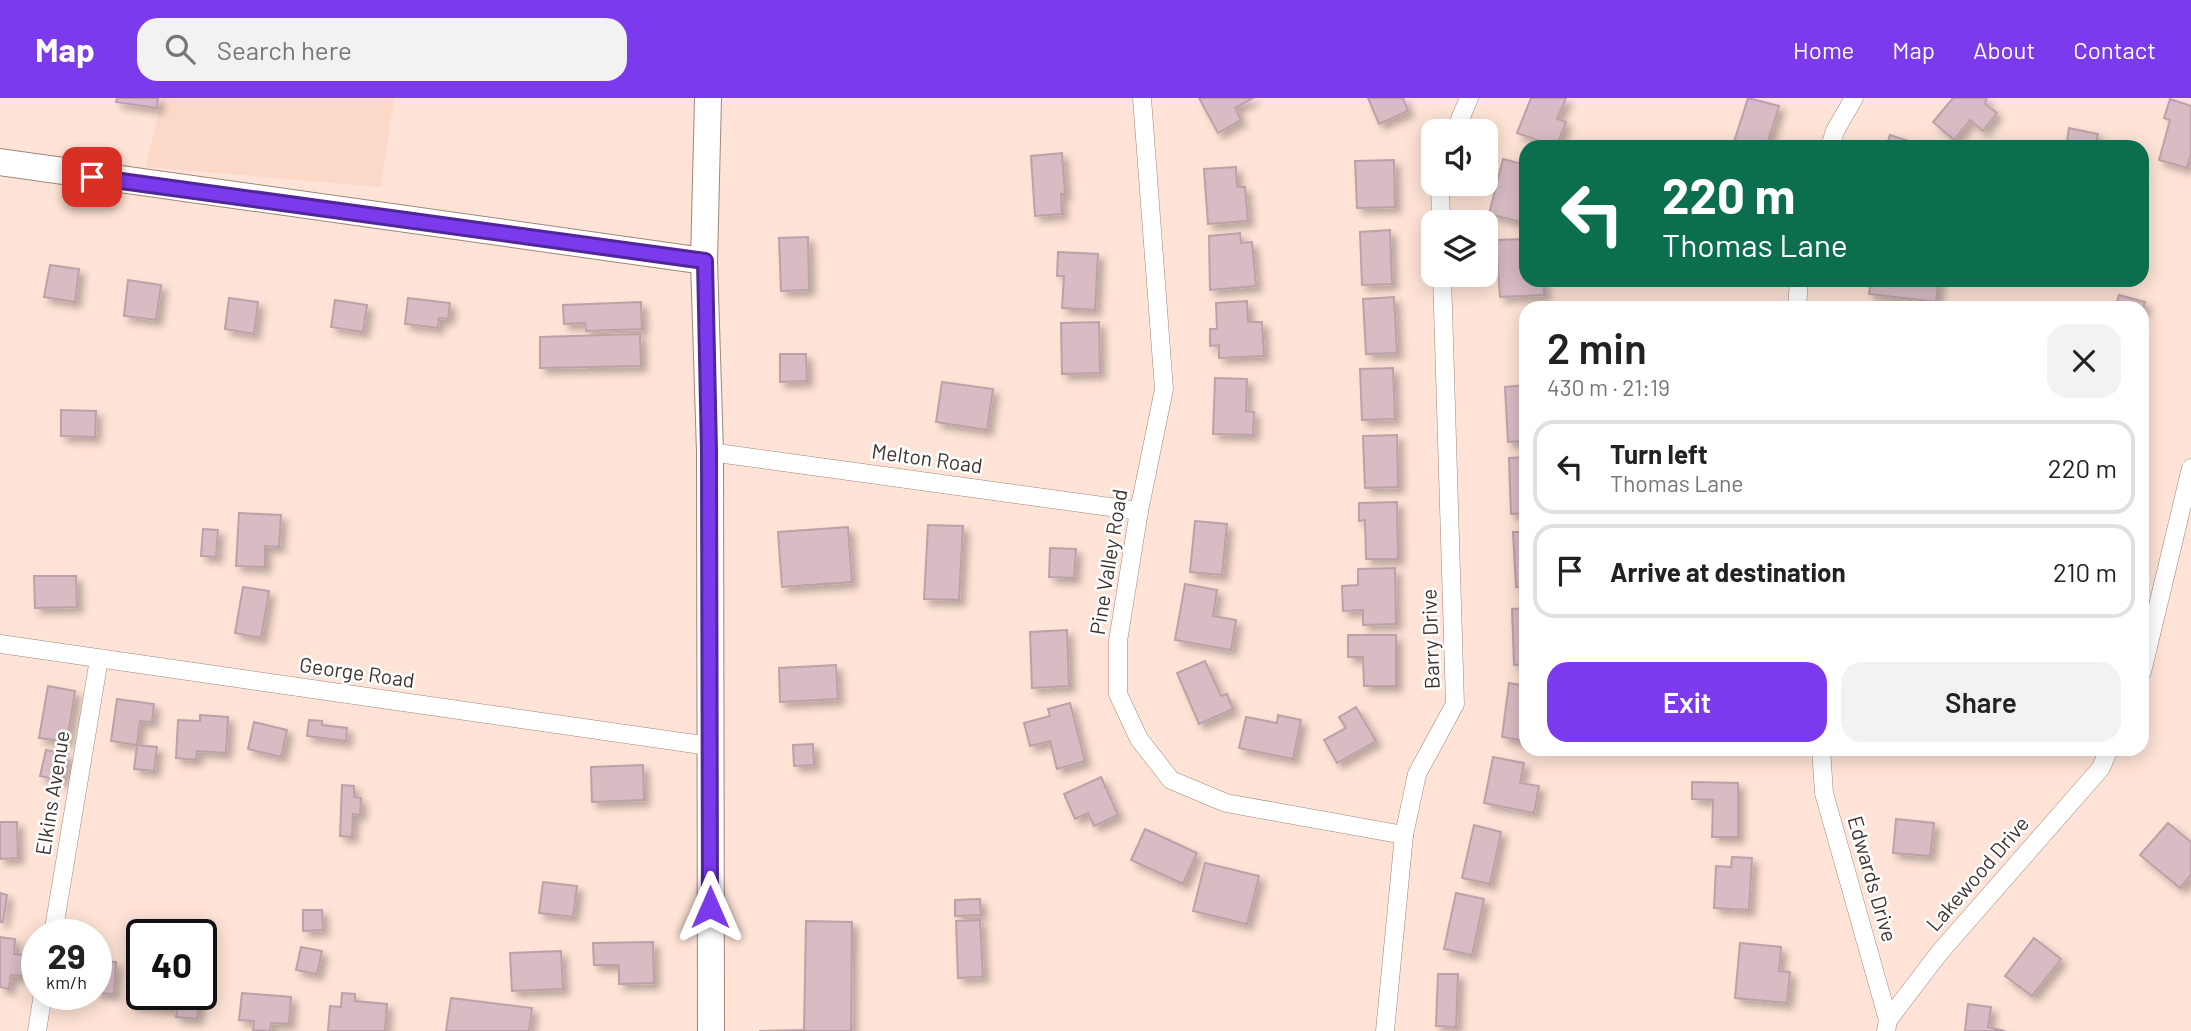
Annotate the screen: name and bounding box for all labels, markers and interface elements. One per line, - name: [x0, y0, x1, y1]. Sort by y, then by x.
- search box: [137, 18, 627, 81]
- text: Map: [35, 29, 95, 69]
- icon: search: [161, 30, 199, 68]
- text: Search here: [217, 34, 352, 65]
- text: Home: [1793, 35, 1854, 64]
- text: Map: [1892, 35, 1935, 64]
- text: About: [1973, 35, 2035, 64]
- text: Contact: [2073, 35, 2156, 64]
- map controls: [1421, 119, 1498, 287]
- button: sound: [1421, 119, 1498, 196]
- pin: [62, 147, 122, 207]
- icon: arrive: [73, 158, 111, 196]
- text: 220 m: [1662, 165, 1796, 224]
- icon: left: [1547, 168, 1638, 259]
- button: layers: [1421, 210, 1498, 287]
- text: Thomas Lane: [1662, 225, 1848, 263]
- text: 2 min: [1547, 322, 1647, 372]
- button: close: [2047, 324, 2121, 398]
- text: 430 m · 21:19: [1547, 373, 1670, 401]
- street label: Melton Road: [870, 437, 984, 478]
- text: Turn left: [1610, 438, 1708, 469]
- icon: left: [1551, 448, 1589, 486]
- text: 220 m: [2048, 452, 2117, 483]
- text: Thomas Lane: [1610, 469, 1744, 497]
- street label: Pine Valley Road: [1084, 487, 1131, 636]
- icon: arrive: [1551, 552, 1589, 590]
- text: Arrive at destination: [1610, 556, 1846, 587]
- text: 210 m: [2053, 556, 2117, 587]
- street label: Barry Drive: [1415, 588, 1444, 690]
- street label: George Road: [298, 651, 416, 692]
- button: Exit: [1547, 662, 1827, 742]
- button: Share: [1841, 662, 2121, 742]
- street label: Elkins Avenue: [29, 729, 74, 857]
- street label: Lakewood Drive: [1920, 811, 2033, 935]
- street label: Edwards Drive: [1844, 813, 1903, 944]
- position arrow: [673, 870, 747, 944]
- speed limit sign: 40: [126, 919, 217, 1010]
- text: 29: [47, 934, 86, 976]
- text: km/h: [46, 971, 87, 993]

